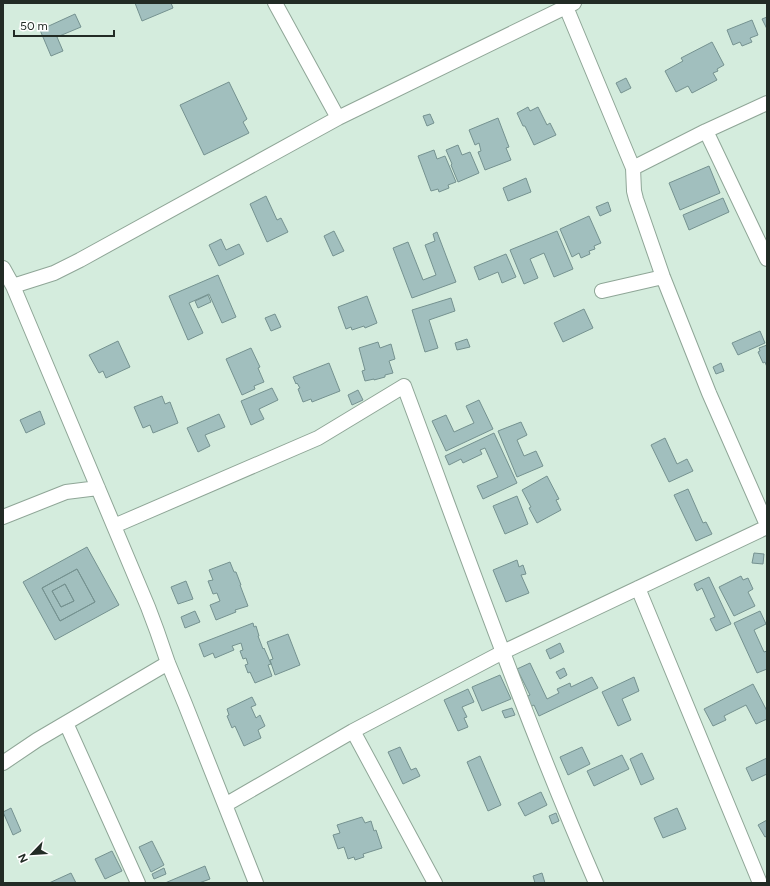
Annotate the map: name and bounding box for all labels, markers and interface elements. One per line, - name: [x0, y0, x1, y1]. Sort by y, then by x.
- scale bar: [14, 12, 114, 38]
- text: 50 m: [20, 19, 48, 33]
- north arrow: [12, 834, 52, 874]
- text: N: [16, 851, 31, 865]

